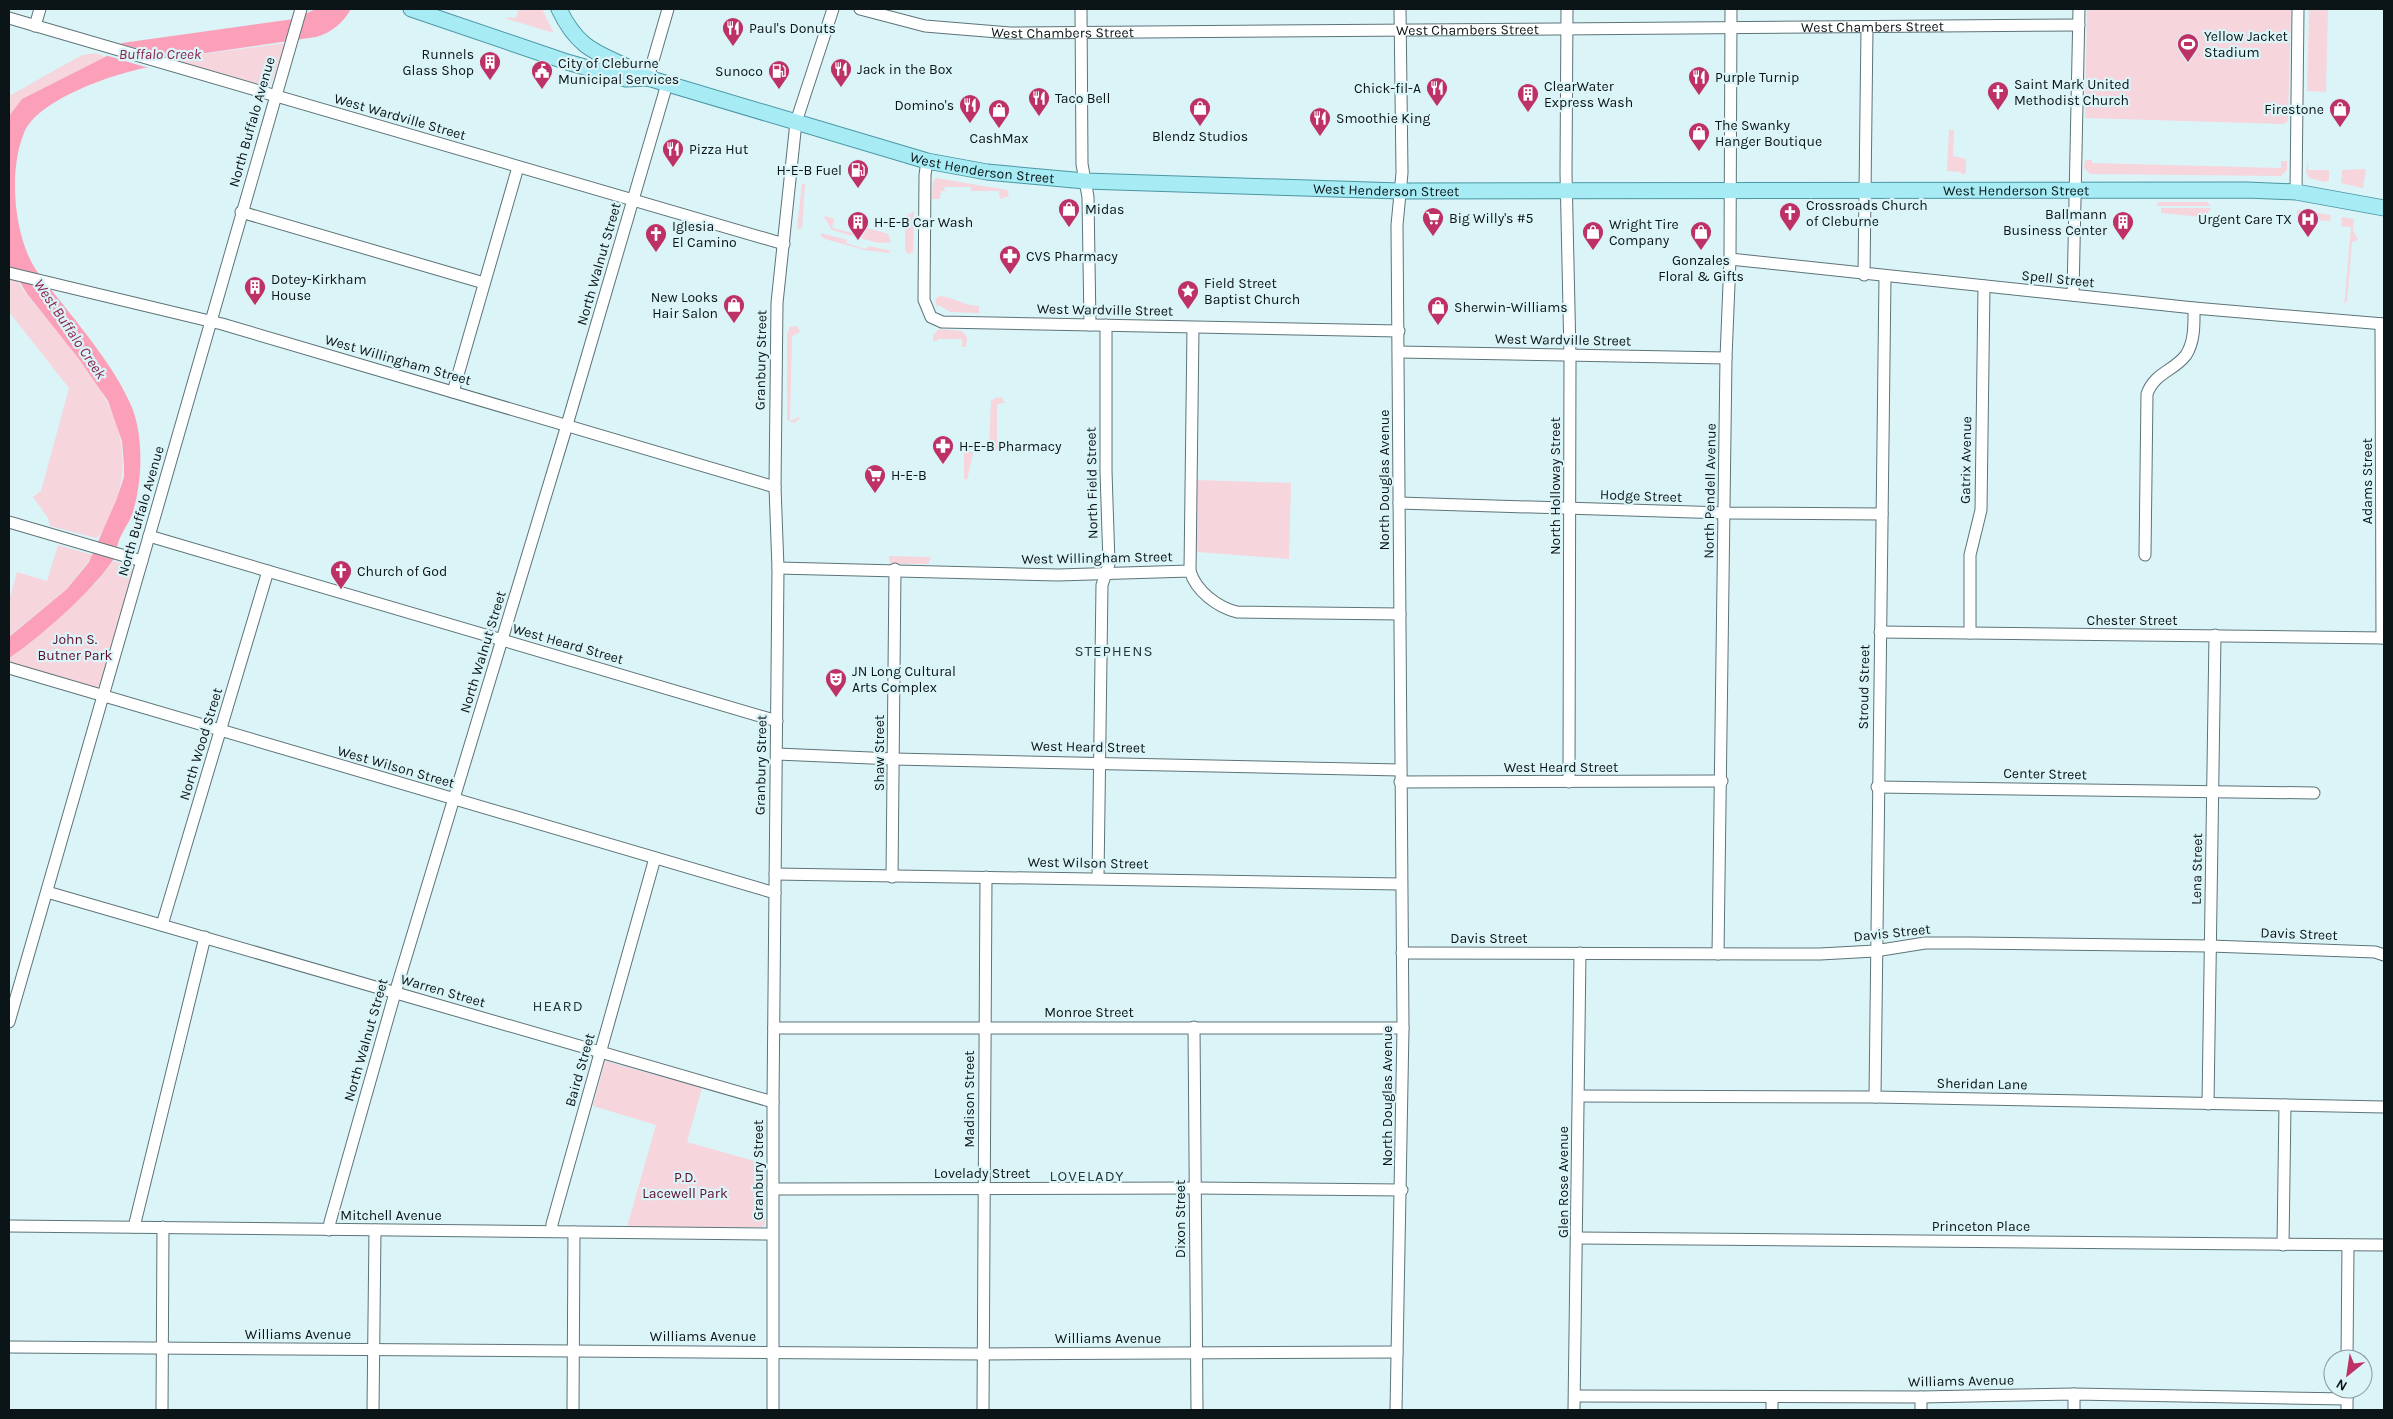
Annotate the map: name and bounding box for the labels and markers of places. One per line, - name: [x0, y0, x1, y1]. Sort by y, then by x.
- restaurant icon: Paul's Donuts: [721, 16, 745, 47]
- place label: Paul's Donuts: [749, 20, 836, 37]
- place label: Yellow Jacket Stadium: [2204, 28, 2288, 61]
- sports icon: Yellow Jacket Stadium: [2176, 32, 2200, 63]
- place label: Runnels Glass Shop: [403, 46, 474, 79]
- building icon: Runnels Glass Shop: [478, 50, 502, 81]
- place label: City of Cleburne Municipal Services: [558, 55, 679, 88]
- restaurant icon: Jack in the Box: [829, 57, 853, 88]
- public building icon: City of Cleburne Municipal Services: [530, 59, 554, 90]
- fuel station icon: Sunoco: [767, 59, 791, 90]
- place label: Jack in the Box: [857, 61, 952, 78]
- place label: Sunoco: [715, 63, 763, 80]
- restaurant icon: Purple Turnip: [1687, 65, 1711, 96]
- place label: Purple Turnip: [1715, 69, 1799, 86]
- restaurant icon: Chick-fil-A: [1425, 76, 1449, 107]
- place label: Saint Mark United Methodist Church: [2014, 76, 2130, 109]
- place label: ClearWater Express Wash: [1544, 78, 1633, 111]
- place label: Chick-fil-A: [1354, 80, 1421, 97]
- church icon: Saint Mark United Methodist Church: [1986, 80, 2010, 111]
- building icon: ClearWater Express Wash: [1516, 82, 1540, 113]
- restaurant icon: Taco Bell: [1027, 86, 1051, 117]
- place label: Taco Bell: [1055, 90, 1110, 107]
- restaurant icon: Domino's: [958, 93, 982, 124]
- shop icon: Blendz Studios: [1188, 96, 1212, 127]
- place label: Domino's: [894, 97, 954, 114]
- shop icon: Firestone: [2328, 97, 2352, 128]
- shop icon: CashMax: [987, 98, 1011, 129]
- place label: Firestone: [2264, 101, 2324, 118]
- restaurant icon: Smoothie King: [1308, 106, 1332, 137]
- place label: Smoothie King: [1336, 110, 1430, 127]
- place label: The Swanky Hanger Boutique: [1715, 117, 1822, 150]
- shop icon: The Swanky Hanger Boutique: [1687, 121, 1711, 152]
- place label: Blendz Studios: [1152, 128, 1248, 145]
- place label: CashMax: [970, 130, 1028, 147]
- restaurant icon: Pizza Hut: [661, 137, 685, 168]
- place label: Pizza Hut: [689, 141, 748, 158]
- fuel station icon: H-E-B Fuel: [846, 158, 870, 189]
- place label: H-E-B Fuel: [776, 162, 842, 179]
- shop icon: Midas: [1057, 197, 1081, 228]
- place label: Crossroads Church of Cleburne: [1806, 197, 1928, 230]
- place label: Midas: [1085, 201, 1124, 218]
- church icon: Crossroads Church of Cleburne: [1778, 201, 1802, 232]
- supermarket icon: Big Willy's #5: [1421, 206, 1445, 237]
- place label: Ballmann Business Center: [2003, 206, 2108, 239]
- hospital icon: Urgent Care TX: [2296, 207, 2320, 238]
- building icon: H-E-B Car Wash: [846, 210, 870, 241]
- place label: Big Willy's #5: [1449, 210, 1533, 227]
- building icon: Ballmann Business Center: [2111, 210, 2135, 241]
- place label: Urgent Care TX: [2198, 211, 2292, 228]
- place label: H-E-B Car Wash: [874, 214, 973, 231]
- place label: Wright Tire Company: [1609, 216, 1679, 249]
- place label: Iglesia El Camino: [672, 218, 737, 251]
- shop icon: Wright Tire Company: [1581, 220, 1605, 251]
- shop icon: Gonzales Floral & Gifts: [1689, 220, 1713, 251]
- church icon: Iglesia El Camino: [644, 222, 668, 253]
- pharmacy icon: CVS Pharmacy: [998, 244, 1022, 275]
- place label: CVS Pharmacy: [1026, 248, 1118, 265]
- place label: Gonzales Floral & Gifts: [1658, 252, 1744, 285]
- place label: Dotey-Kirkham House: [271, 271, 367, 304]
- building icon: Dotey-Kirkham House: [243, 275, 267, 306]
- place label: Field Street Baptist Church: [1204, 275, 1300, 308]
- place icon: Field Street Baptist Church: [1176, 279, 1200, 310]
- place label: New Looks Hair Salon: [651, 289, 718, 322]
- shop icon: New Looks Hair Salon: [722, 293, 746, 324]
- shop icon: Sherwin-Williams: [1426, 295, 1450, 326]
- place label: Sherwin-Williams: [1454, 299, 1568, 316]
- pharmacy icon: H-E-B Pharmacy: [931, 434, 955, 465]
- place label: H-E-B Pharmacy: [959, 438, 1062, 455]
- supermarket icon: H-E-B: [863, 463, 887, 494]
- place label: H-E-B: [891, 467, 927, 484]
- church icon: Church of God: [329, 559, 353, 590]
- place label: Church of God: [357, 563, 447, 580]
- place label: JN Long Cultural Arts Complex: [852, 663, 956, 696]
- theatre icon: JN Long Cultural Arts Complex: [824, 667, 848, 698]

